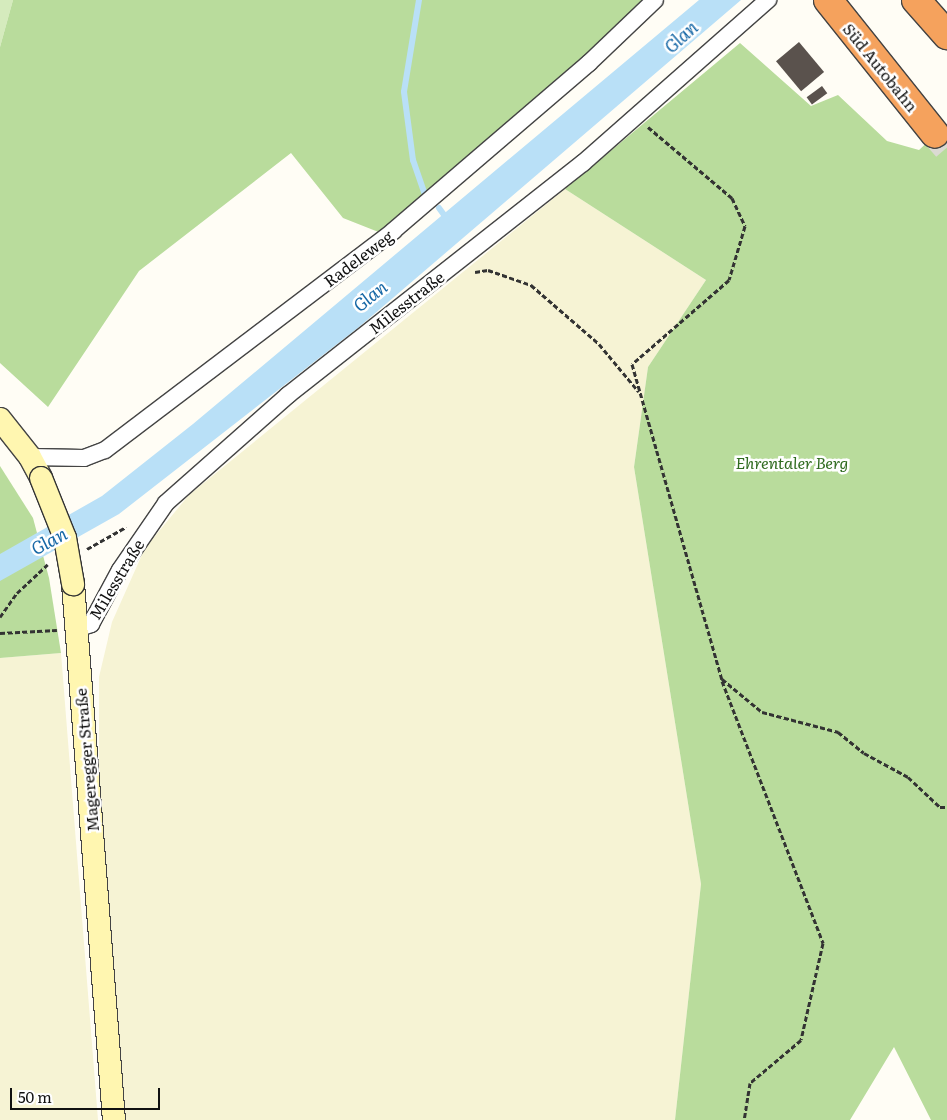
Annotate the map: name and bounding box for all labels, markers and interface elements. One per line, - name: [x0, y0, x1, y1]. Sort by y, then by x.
- water label: Glan: [660, 16, 702, 58]
- street label: Süd Autobahn: [840, 19, 922, 115]
- street label: Radeleweg: [320, 226, 396, 290]
- street label: Milesstraße: [365, 267, 447, 337]
- water label: Glan: [349, 276, 391, 316]
- park label: Ehrentaler Berg: [736, 452, 848, 472]
- water label: Glan: [27, 523, 71, 559]
- street label: Milesstraße: [85, 535, 147, 623]
- street label: Mageregger Straße: [70, 687, 102, 833]
- scale bar: [12, 1078, 162, 1110]
- text: 50 m: [18, 1085, 52, 1108]

